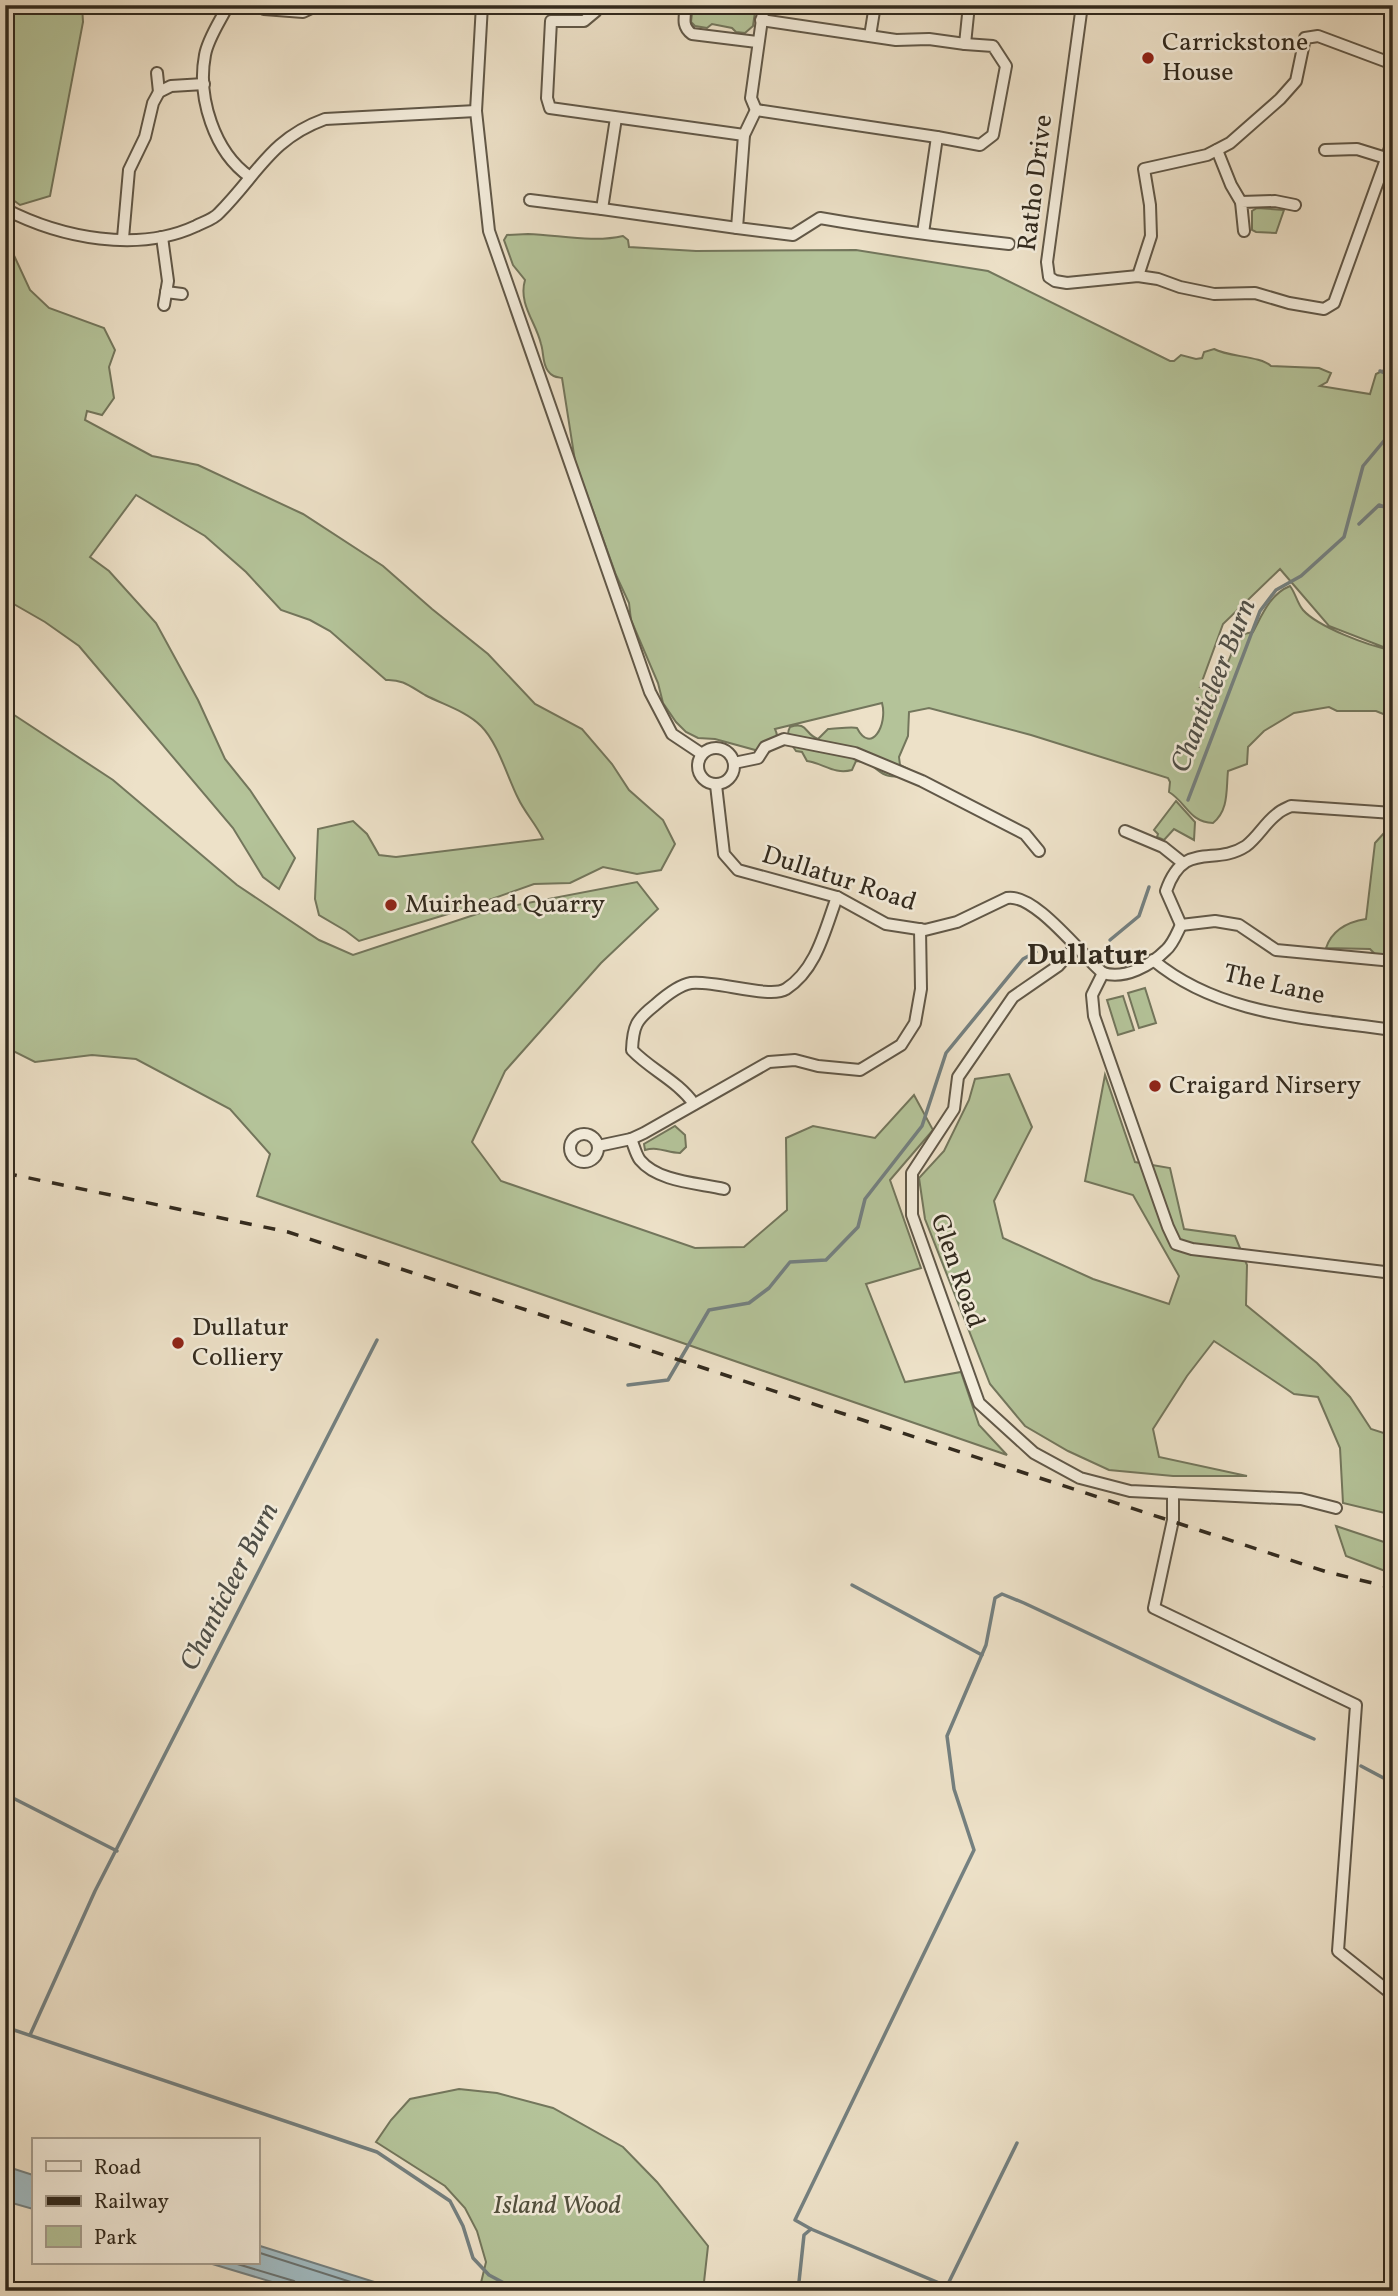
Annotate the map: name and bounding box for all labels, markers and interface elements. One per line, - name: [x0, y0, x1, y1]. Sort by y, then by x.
- place label: Carrickstone House: [1162, 25, 1308, 91]
- marker: Carrickstone House: [1140, 50, 1156, 66]
- street label: Ratho Drive: [1010, 113, 1062, 253]
- water label: Chanticleer Burn: [1161, 593, 1267, 779]
- street label: Dullatur Road: [757, 837, 921, 921]
- place label: Muirhead Quarry: [405, 887, 605, 923]
- marker: Muirhead Quarry: [383, 897, 399, 913]
- district label: Dullatur: [1027, 935, 1147, 977]
- street label: The Lane: [1220, 956, 1328, 1014]
- place label: Craigard Nirsery: [1169, 1068, 1361, 1104]
- marker: Craigard Nirsery: [1147, 1078, 1163, 1094]
- street label: Glen Road: [921, 1209, 993, 1333]
- place label: Dullatur Colliery: [192, 1310, 289, 1376]
- marker: Dullatur Colliery: [170, 1335, 186, 1351]
- water label: Chanticleer Burn: [171, 1496, 289, 1678]
- legend: [32, 2138, 259, 2264]
- text: Road: [94, 2154, 141, 2183]
- text: Railway: [94, 2188, 170, 2217]
- park label: Island Wood: [493, 2188, 621, 2224]
- text: Park: [94, 2224, 137, 2253]

